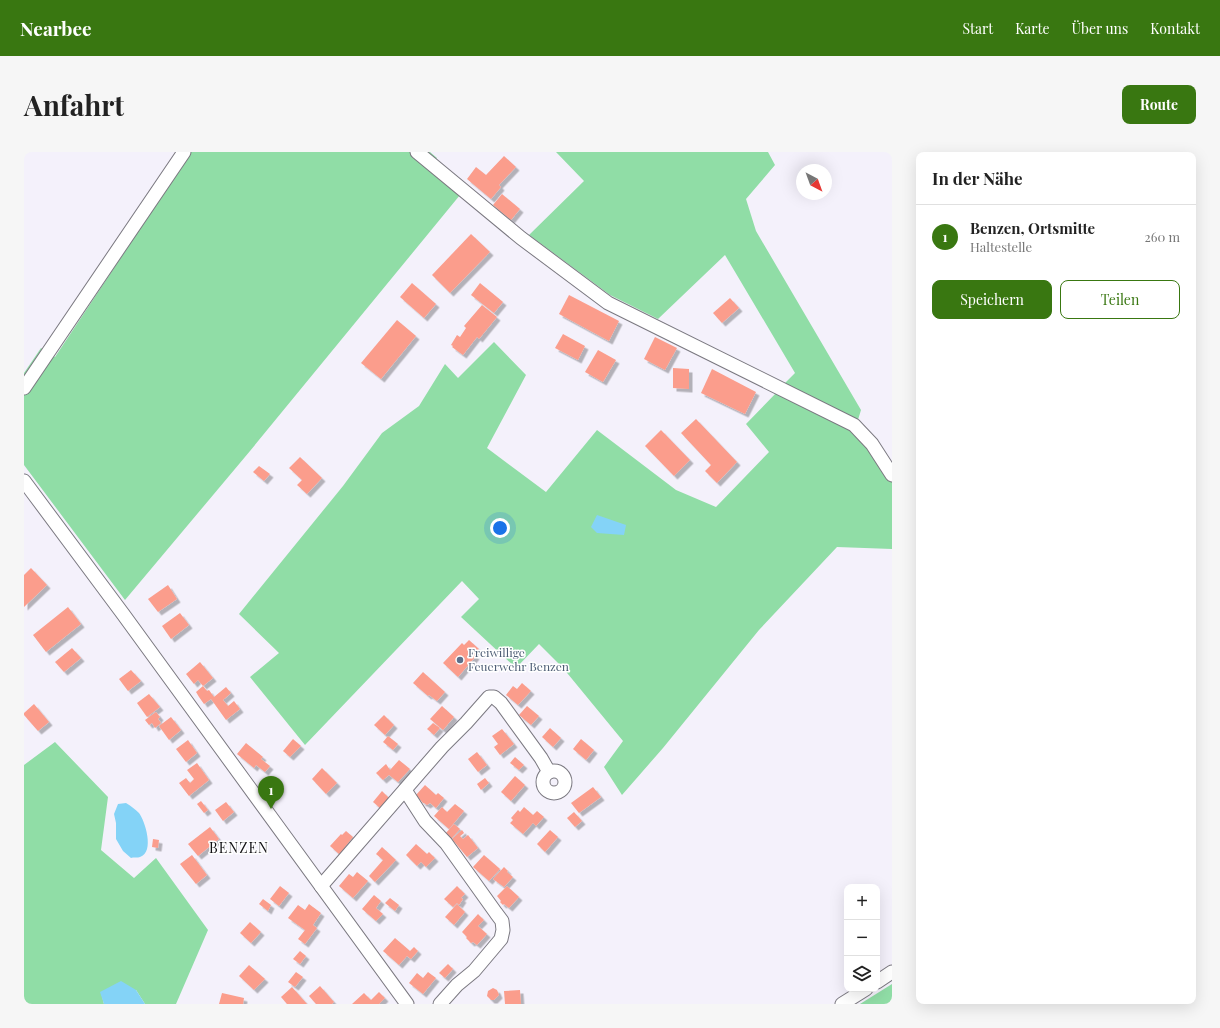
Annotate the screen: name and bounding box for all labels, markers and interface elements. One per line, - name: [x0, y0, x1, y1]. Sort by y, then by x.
- text: Nearbee: [20, 15, 92, 41]
- text: Start: [962, 19, 993, 38]
- text: Karte: [1015, 19, 1050, 38]
- text: Über uns: [1072, 19, 1128, 38]
- text: Kontakt: [1150, 19, 1200, 38]
- button: Route: [1122, 85, 1196, 124]
- text: Anfahrt: [24, 86, 124, 123]
- north arrow: [796, 164, 832, 200]
- text: In der Nähe: [932, 167, 1023, 189]
- text: Benzen, Ortsmitte: [970, 218, 1095, 238]
- text: 1: [943, 228, 947, 245]
- text: 260 m: [1144, 228, 1180, 245]
- text: Haltestelle: [970, 238, 1032, 255]
- button: Speichern: [932, 280, 1052, 319]
- button: Teilen: [1060, 280, 1180, 319]
- your location: [490, 518, 510, 538]
- place label: Freiwillige Feuerwehr Benzen: [468, 644, 569, 674]
- marker: Freiwillige Feuerwehr Benzen: [455, 655, 465, 665]
- pin: 1: [258, 776, 284, 809]
- district label: BENZEN: [209, 838, 269, 857]
- map controls: [844, 884, 880, 992]
- button: +: [844, 884, 880, 920]
- button: −: [844, 920, 880, 956]
- button: layers: [844, 956, 880, 992]

